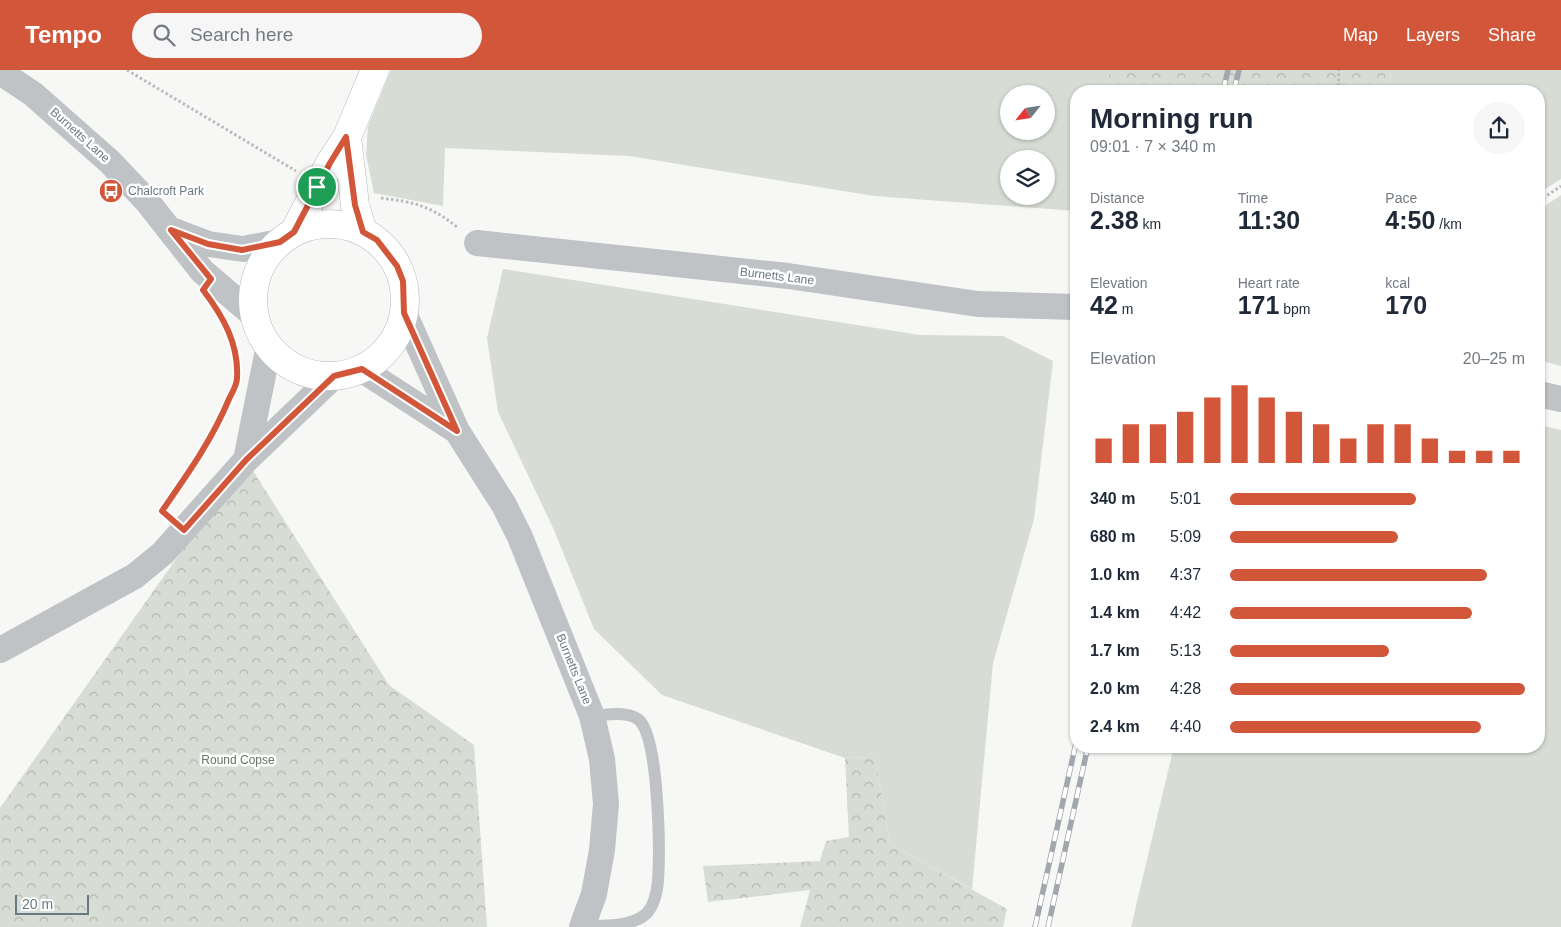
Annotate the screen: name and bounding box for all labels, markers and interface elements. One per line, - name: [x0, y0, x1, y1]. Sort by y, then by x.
- search box: [132, 13, 482, 58]
- text: Tempo: [25, 21, 102, 48]
- icon: search: [150, 21, 178, 49]
- text: Search here: [190, 24, 293, 45]
- text: Map: [1343, 25, 1378, 45]
- text: Layers: [1406, 25, 1460, 45]
- text: Share: [1488, 25, 1536, 45]
- north arrow: [1000, 85, 1055, 140]
- map controls: [1000, 85, 1055, 205]
- button: share: [1473, 102, 1525, 154]
- text: Morning run: [1090, 103, 1253, 134]
- street label: Burnetts Lane: [48, 105, 113, 165]
- text: 09:01 · 7 × 340 m: [1090, 138, 1216, 155]
- button: layers: [1000, 150, 1055, 205]
- pin: [296, 166, 338, 208]
- icon: arrive: [303, 173, 331, 201]
- bus stop icon: Chalcroft Park: [98, 178, 124, 204]
- place label: Chalcroft Park: [128, 184, 205, 198]
- text: Distance: [1090, 190, 1144, 206]
- text: Time: [1238, 190, 1268, 206]
- text: Pace: [1385, 190, 1417, 206]
- text: 2.38: [1090, 206, 1139, 234]
- text: 11:30: [1238, 206, 1300, 234]
- text: 4:50: [1385, 206, 1435, 234]
- text: km: [1139, 216, 1161, 232]
- text: /km: [1435, 216, 1462, 232]
- street label: Burnetts Lane: [739, 264, 815, 288]
- text: Elevation: [1090, 275, 1148, 291]
- text: Heart rate: [1238, 275, 1300, 291]
- text: kcal: [1385, 275, 1410, 291]
- text: 42: [1090, 291, 1118, 319]
- text: 171: [1238, 291, 1279, 319]
- text: 170: [1385, 291, 1427, 319]
- text: m: [1118, 301, 1133, 317]
- text: bpm: [1279, 301, 1311, 317]
- text: Elevation: [1090, 350, 1156, 367]
- text: 20–25 m: [1463, 350, 1525, 367]
- text: 340 m: [1090, 490, 1135, 507]
- text: 5:01: [1170, 490, 1201, 507]
- text: 680 m: [1090, 528, 1135, 545]
- text: 5:09: [1170, 528, 1201, 545]
- text: 1.0 km: [1090, 566, 1140, 583]
- text: 4:37: [1170, 566, 1201, 583]
- text: 1.4 km: [1090, 604, 1140, 621]
- text: 4:42: [1170, 604, 1201, 621]
- street label: Burnetts Lane: [554, 632, 595, 707]
- text: 1.7 km: [1090, 642, 1140, 659]
- text: 5:13: [1170, 642, 1201, 659]
- text: 2.0 km: [1090, 680, 1140, 697]
- text: 4:28: [1170, 680, 1201, 697]
- text: 2.4 km: [1090, 718, 1140, 735]
- text: 4:40: [1170, 718, 1201, 735]
- park label: Round Copse: [201, 753, 275, 767]
- scale bar: [15, 892, 89, 915]
- text: 20 m: [22, 896, 53, 912]

